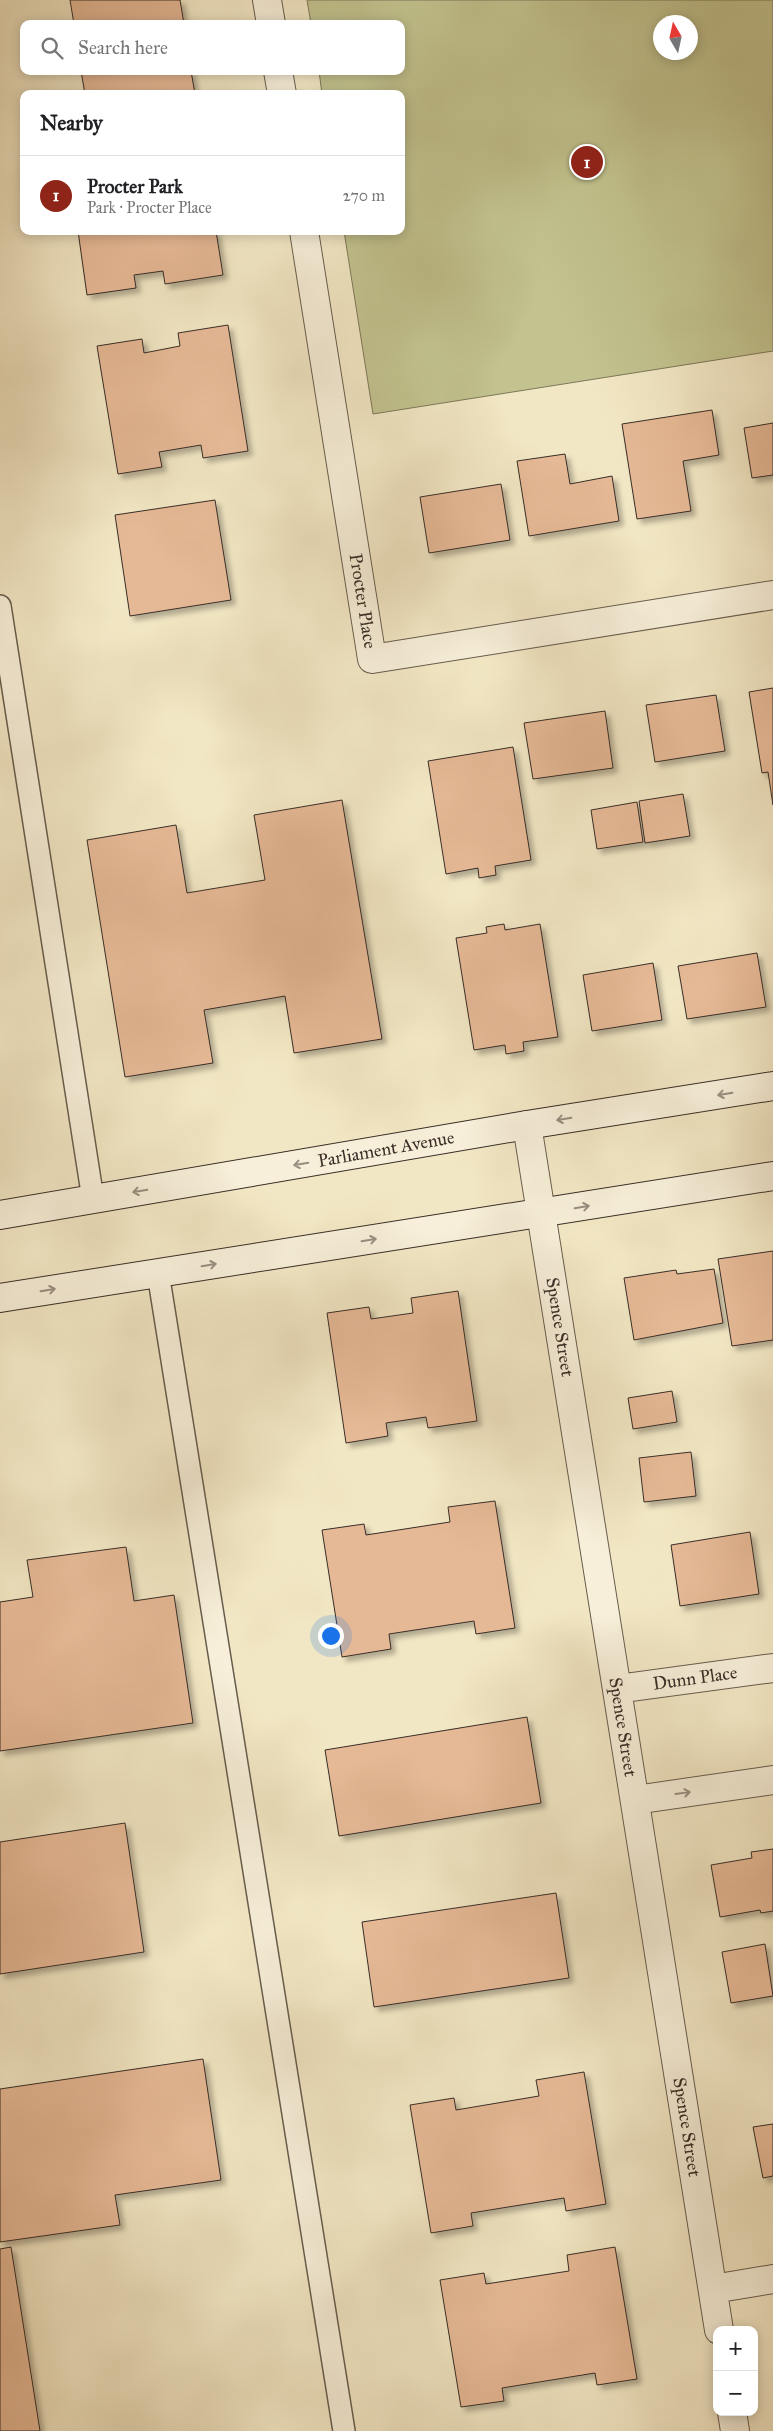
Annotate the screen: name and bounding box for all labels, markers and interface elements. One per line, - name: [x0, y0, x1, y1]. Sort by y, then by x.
- north arrow: [653, 15, 698, 60]
- search box: [20, 20, 405, 75]
- icon: search: [38, 34, 66, 62]
- text: Search here: [78, 36, 168, 59]
- text: Nearby: [40, 110, 103, 136]
- pin: 1: [571, 143, 603, 181]
- text: Procter Park: [87, 175, 183, 198]
- text: 1: [53, 186, 59, 205]
- text: 270 m: [343, 186, 385, 205]
- text: Park · Procter Place: [87, 198, 212, 217]
- street label: Procter Place: [345, 552, 381, 650]
- one-way arrow: [717, 1089, 733, 1099]
- one-way arrow: [557, 1114, 573, 1124]
- street label: Parliament Avenue: [316, 1126, 456, 1172]
- one-way arrow: [293, 1159, 309, 1169]
- one-way arrow: [133, 1187, 149, 1197]
- one-way arrow: [573, 1201, 589, 1211]
- one-way arrow: [361, 1235, 377, 1245]
- one-way arrow: [200, 1260, 216, 1270]
- street label: Spence Street: [541, 1276, 579, 1379]
- one-way arrow: [40, 1285, 56, 1295]
- your location: [318, 1623, 344, 1649]
- street label: Dunn Place: [651, 1661, 739, 1695]
- street label: Spence Street: [604, 1676, 642, 1779]
- one-way arrow: [675, 1788, 691, 1798]
- street label: Spence Street: [668, 2076, 706, 2179]
- map controls: [713, 2326, 758, 2416]
- button: +: [713, 2326, 758, 2371]
- button: −: [713, 2371, 758, 2416]

